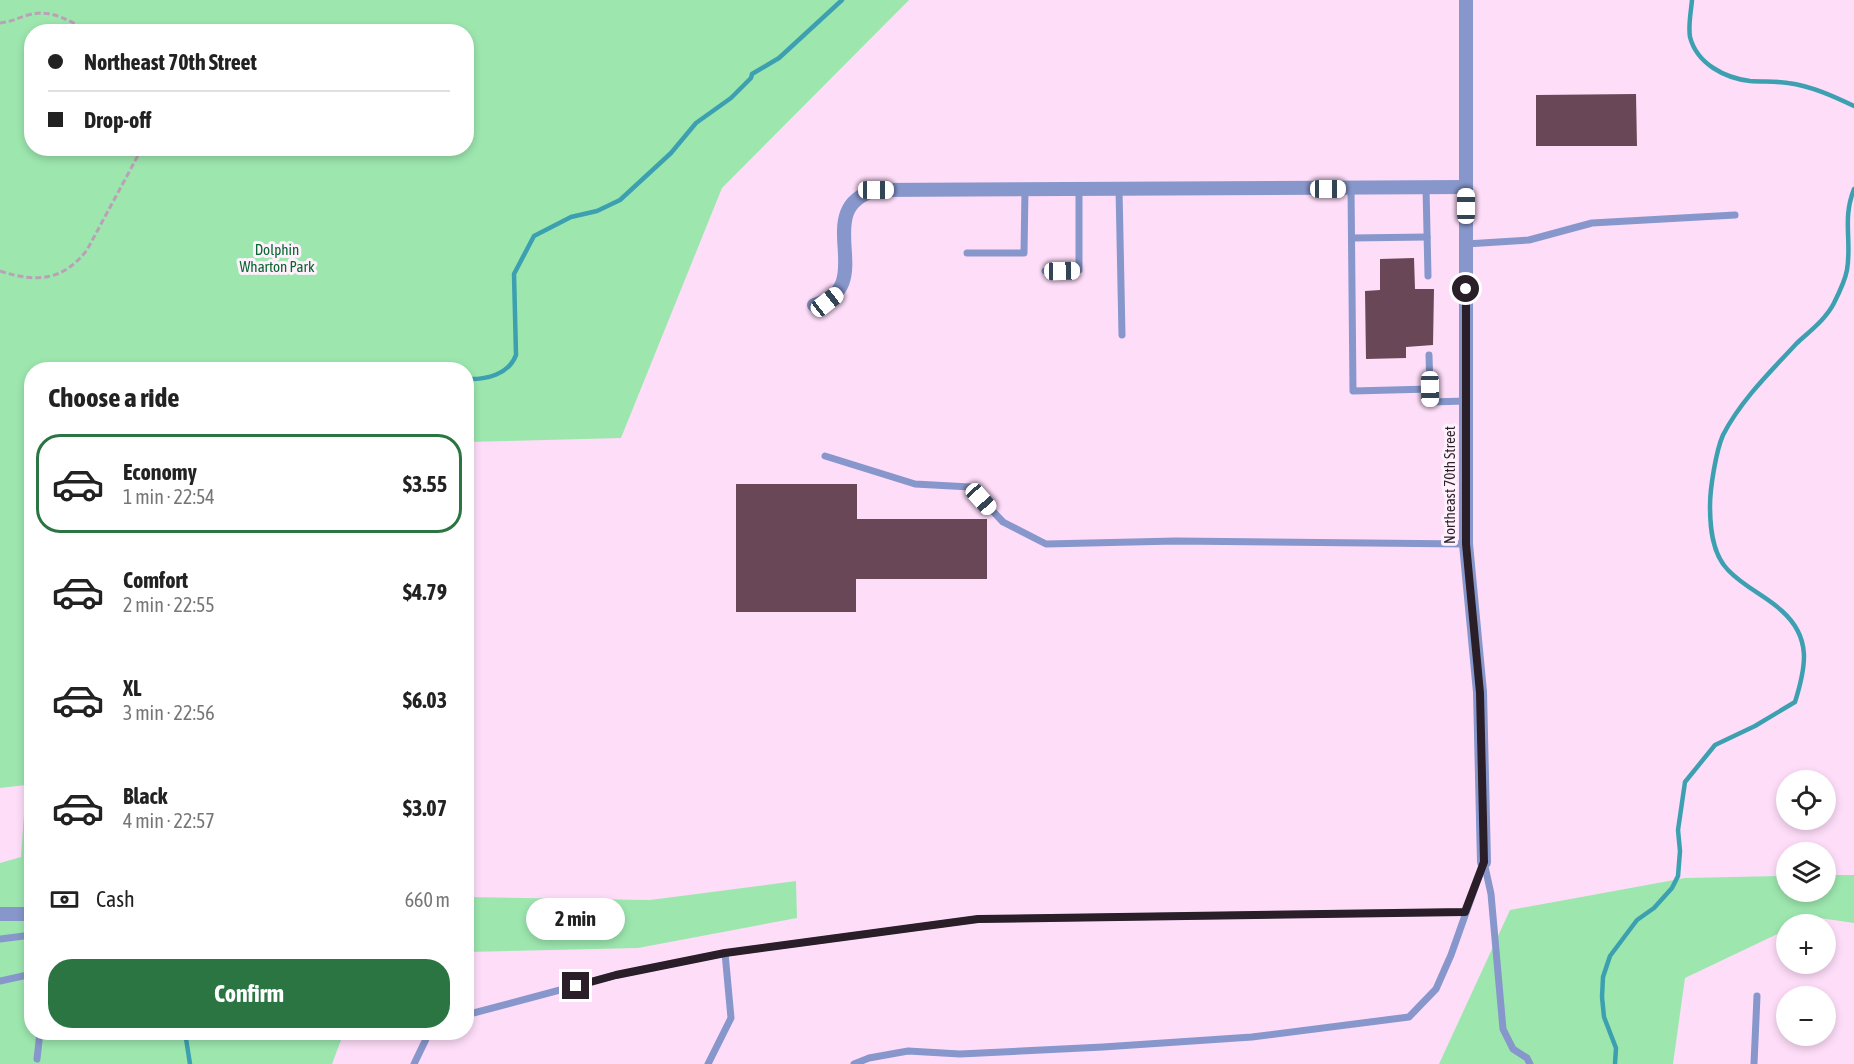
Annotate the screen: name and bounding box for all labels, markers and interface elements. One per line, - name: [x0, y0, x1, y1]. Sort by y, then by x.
- text: Northeast 70th Street: [84, 49, 257, 75]
- text: Drop-off: [84, 107, 151, 133]
- car: [1310, 180, 1346, 198]
- car: [858, 181, 894, 199]
- car: [1457, 188, 1475, 224]
- park label: Dolphin Wharton Park: [239, 241, 315, 275]
- car: [1044, 262, 1080, 280]
- route start: [1452, 275, 1479, 302]
- car: [807, 284, 847, 320]
- car: [1421, 371, 1439, 407]
- text: Choose a ride: [48, 382, 180, 413]
- street label: Northeast 70th Street: [1441, 426, 1458, 544]
- icon: car: [51, 457, 105, 511]
- text: Economy: [123, 459, 197, 485]
- text: $3.55: [403, 471, 447, 497]
- car: [962, 480, 1000, 518]
- text: 1 min · 22:54: [123, 485, 215, 508]
- icon: car: [51, 565, 105, 619]
- text: Comfort: [123, 567, 188, 593]
- text: $4.79: [403, 579, 447, 605]
- text: 2 min · 22:55: [123, 593, 215, 616]
- icon: car: [51, 673, 105, 727]
- text: XL: [123, 675, 141, 701]
- text: $6.03: [403, 687, 447, 713]
- text: 3 min · 22:56: [123, 701, 215, 724]
- map controls: [1776, 770, 1836, 1046]
- button: locate: [1776, 770, 1836, 830]
- icon: car: [51, 781, 105, 835]
- text: Black: [123, 783, 167, 809]
- text: $3.07: [403, 795, 447, 821]
- text: 4 min · 22:57: [123, 809, 215, 832]
- button: layers: [1776, 842, 1836, 902]
- icon: cash: [48, 883, 81, 916]
- text: Cash: [96, 886, 135, 912]
- text: 660 m: [405, 888, 450, 911]
- callout: 2 min: [526, 899, 626, 941]
- text: 2 min: [555, 907, 596, 930]
- button: +: [1776, 914, 1836, 974]
- button: Confirm: [48, 959, 450, 1028]
- route end: [562, 972, 589, 999]
- button: −: [1776, 986, 1836, 1046]

